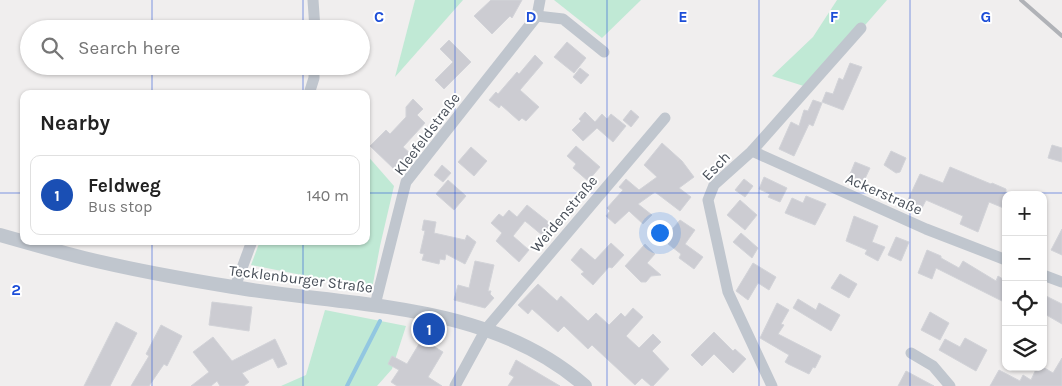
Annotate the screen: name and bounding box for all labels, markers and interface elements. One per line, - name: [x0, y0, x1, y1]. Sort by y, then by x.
- text: C: [374, 7, 384, 26]
- text: D: [526, 7, 537, 26]
- text: E: [678, 7, 688, 26]
- text: F: [830, 7, 839, 26]
- text: G: [981, 7, 991, 26]
- search box: [20, 20, 370, 75]
- icon: search: [38, 34, 66, 62]
- text: Search here: [78, 37, 180, 59]
- street label: Kleefeldstraße: [390, 89, 464, 179]
- text: Nearby: [40, 111, 110, 135]
- street label: Esch: [698, 148, 734, 184]
- street label: Ackerstraße: [843, 169, 925, 219]
- street label: Weidenstraße: [527, 172, 601, 256]
- text: Feldweg: [88, 175, 161, 197]
- text: 1: [54, 186, 60, 205]
- text: 140 m: [307, 186, 349, 205]
- map controls: [1002, 191, 1047, 371]
- button: +: [1002, 191, 1047, 236]
- text: Bus stop: [88, 197, 152, 216]
- your location: [647, 220, 673, 246]
- button: −: [1002, 236, 1047, 281]
- street label: Tecklenburger Straße: [228, 261, 374, 297]
- text: 2: [11, 280, 21, 299]
- button: locate: [1002, 281, 1047, 326]
- pin: 1: [413, 310, 445, 348]
- button: layers: [1002, 326, 1047, 371]

